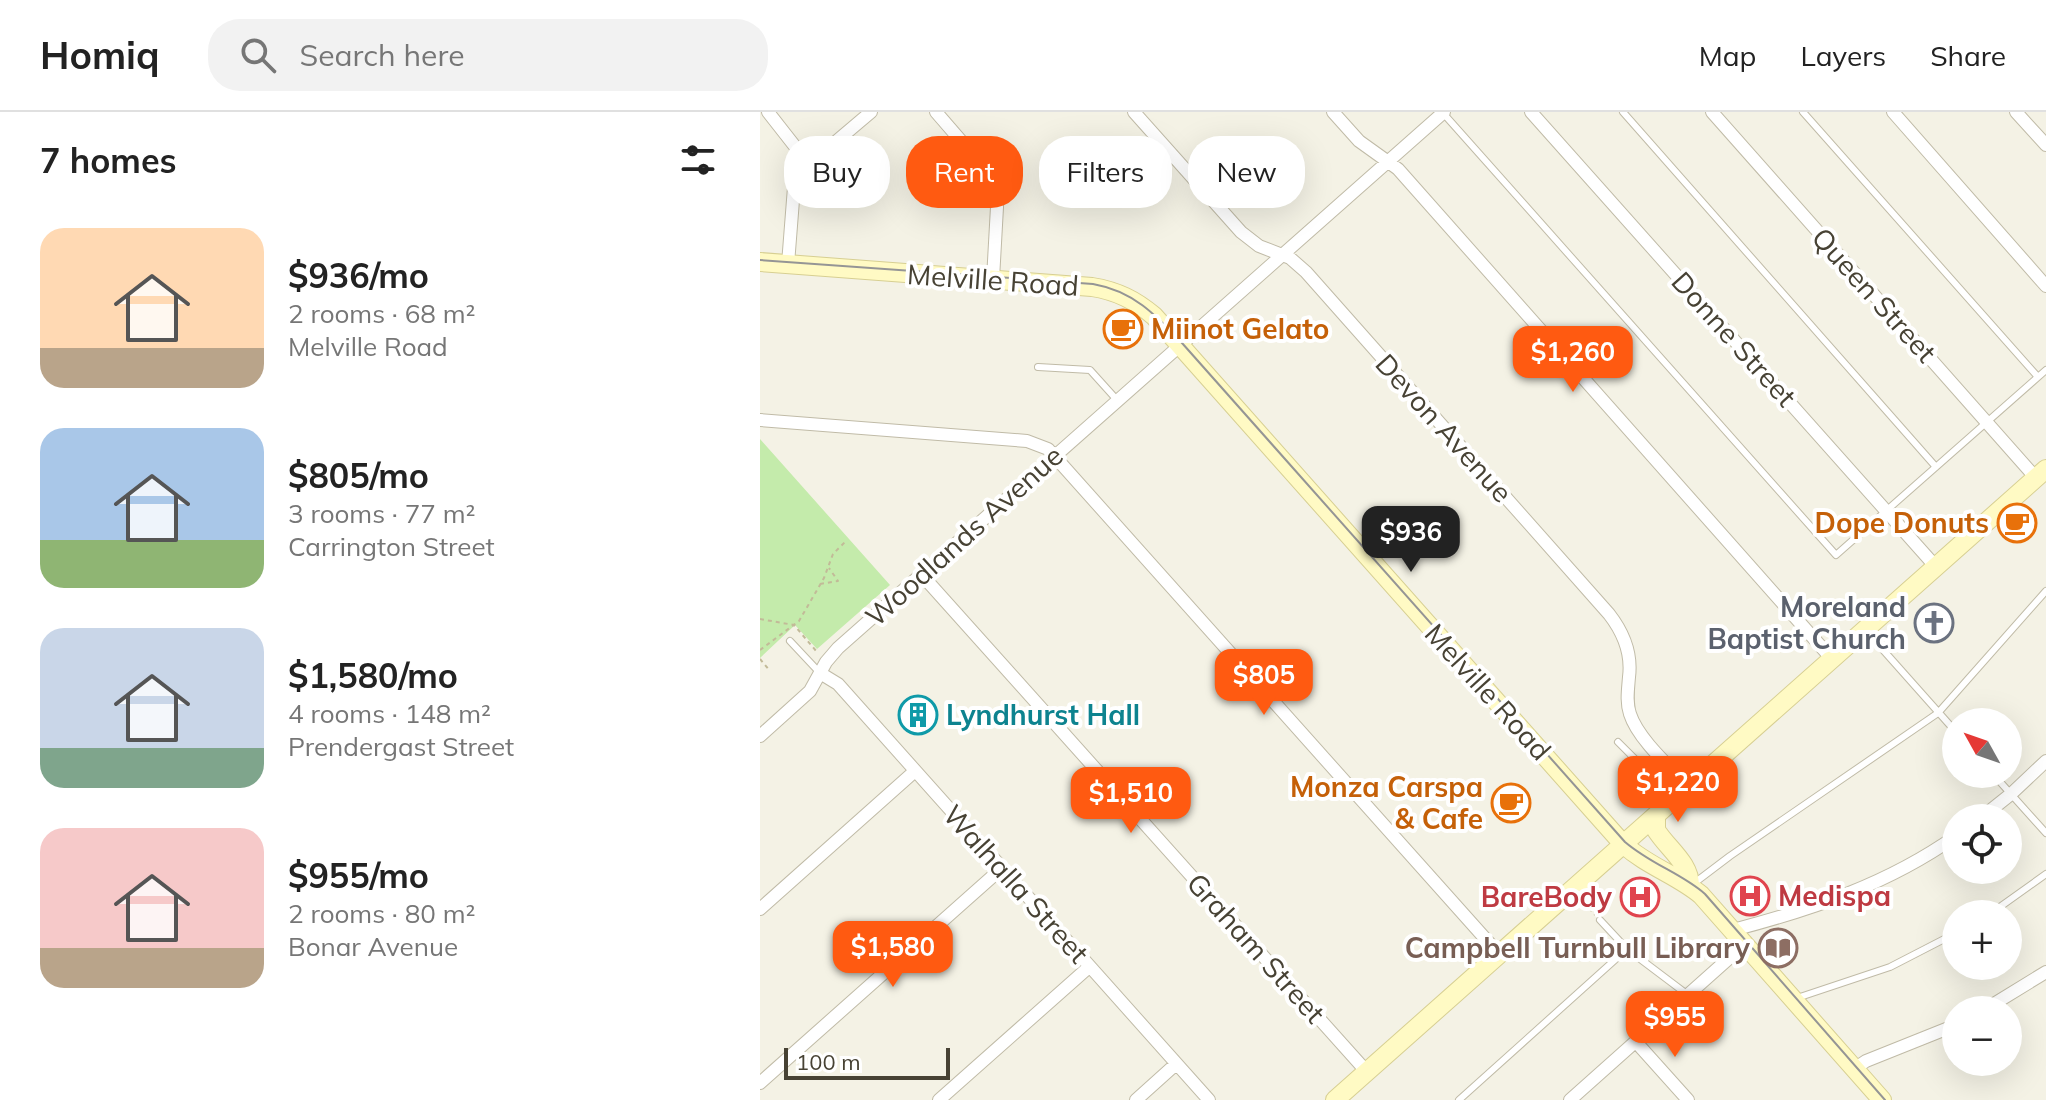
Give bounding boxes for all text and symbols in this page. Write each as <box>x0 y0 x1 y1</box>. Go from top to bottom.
search box <box>208 19 768 91</box>
text: Homiq <box>40 31 160 79</box>
icon: search <box>236 33 280 77</box>
text: Search here <box>300 36 464 74</box>
text: Map <box>1699 38 1756 73</box>
text: Layers <box>1800 38 1886 73</box>
text: Share <box>1930 38 2006 73</box>
chip: Buy <box>784 136 890 208</box>
chip: Rent <box>906 136 1023 208</box>
chip: Filters <box>1039 136 1172 208</box>
chip: New <box>1188 136 1305 208</box>
icon: filters <box>676 138 720 182</box>
text: 7 homes <box>40 139 177 182</box>
street label: Queen Street <box>1805 220 1944 369</box>
text: $936/mo <box>288 254 429 297</box>
street label: Melville Road <box>906 256 1080 303</box>
icon: home <box>104 260 200 356</box>
street label: Donne Street <box>1665 264 1804 414</box>
text: 2 rooms · 68 m² <box>288 297 475 330</box>
cafe icon: Miinot Gelato <box>1102 308 1144 350</box>
place label: Miinot Gelato <box>1151 311 1329 346</box>
pin: $1,260 <box>1508 326 1638 394</box>
text: Melville Road <box>288 330 448 363</box>
text: $1,260 <box>1531 335 1615 368</box>
street label: Devon Avenue <box>1369 346 1520 509</box>
street label: Woodlands Avenue <box>858 438 1070 634</box>
text: $805/mo <box>288 454 429 497</box>
icon: home <box>104 460 200 556</box>
text: 3 rooms · 77 m² <box>288 497 475 530</box>
cafe icon: Dope Donuts <box>1996 502 2038 544</box>
place label: Dope Donuts <box>1815 505 1989 540</box>
pin: $936 <box>1364 506 1458 574</box>
text: $936 <box>1380 515 1442 548</box>
text: Carrington Street <box>288 530 495 563</box>
place label: Moreland Baptist Church <box>1707 589 1906 656</box>
church icon: Moreland Baptist Church <box>1913 602 1955 644</box>
street label: Melville Road <box>1418 616 1559 767</box>
pin: $805 <box>1217 649 1311 717</box>
text: $1,580/mo <box>288 654 458 697</box>
text: $805 <box>1233 658 1295 691</box>
icon: home <box>104 660 200 756</box>
building icon: Lyndhurst Hall <box>897 694 939 736</box>
text: 4 rooms · 148 m² <box>288 697 491 730</box>
place label: Lyndhurst Hall <box>946 697 1140 732</box>
north arrow <box>1942 708 2022 788</box>
map controls <box>1942 708 2022 1076</box>
text: Prendergast Street <box>288 730 514 763</box>
pin: $1,220 <box>1613 756 1743 824</box>
text: $1,220 <box>1636 765 1720 798</box>
pin: $1,510 <box>1066 767 1196 835</box>
place label: Monza Carspa & Cafe <box>1290 769 1483 836</box>
text: $1,510 <box>1089 776 1173 809</box>
cafe icon: Monza Carspa & Cafe <box>1490 782 1532 824</box>
street label: Walhalla Street <box>936 797 1097 970</box>
button: locate <box>1942 804 2022 884</box>
text: $955/mo <box>288 854 429 897</box>
icon: home <box>104 860 200 956</box>
street label: Graham Street <box>1180 865 1333 1030</box>
hospital icon: Medispa <box>1729 875 1771 917</box>
hospital icon: BareBody <box>1619 876 1661 918</box>
place label: Medispa <box>1778 878 1891 913</box>
place label: BareBody <box>1481 879 1613 914</box>
text: 2 rooms · 80 m² <box>288 897 475 930</box>
button: + <box>1942 900 2022 980</box>
pin: $1,580 <box>828 921 958 989</box>
library icon: Campbell Turnbull Library <box>1757 927 1799 969</box>
text: Bonar Avenue <box>288 930 458 963</box>
text: $1,580 <box>851 930 935 963</box>
place label: Campbell Turnbull Library <box>1405 930 1751 965</box>
pin: $955 <box>1628 991 1722 1059</box>
button: − <box>1942 996 2022 1076</box>
text: $955 <box>1644 1000 1706 1033</box>
scale bar <box>784 1044 950 1080</box>
text: 100 m <box>796 1048 861 1076</box>

